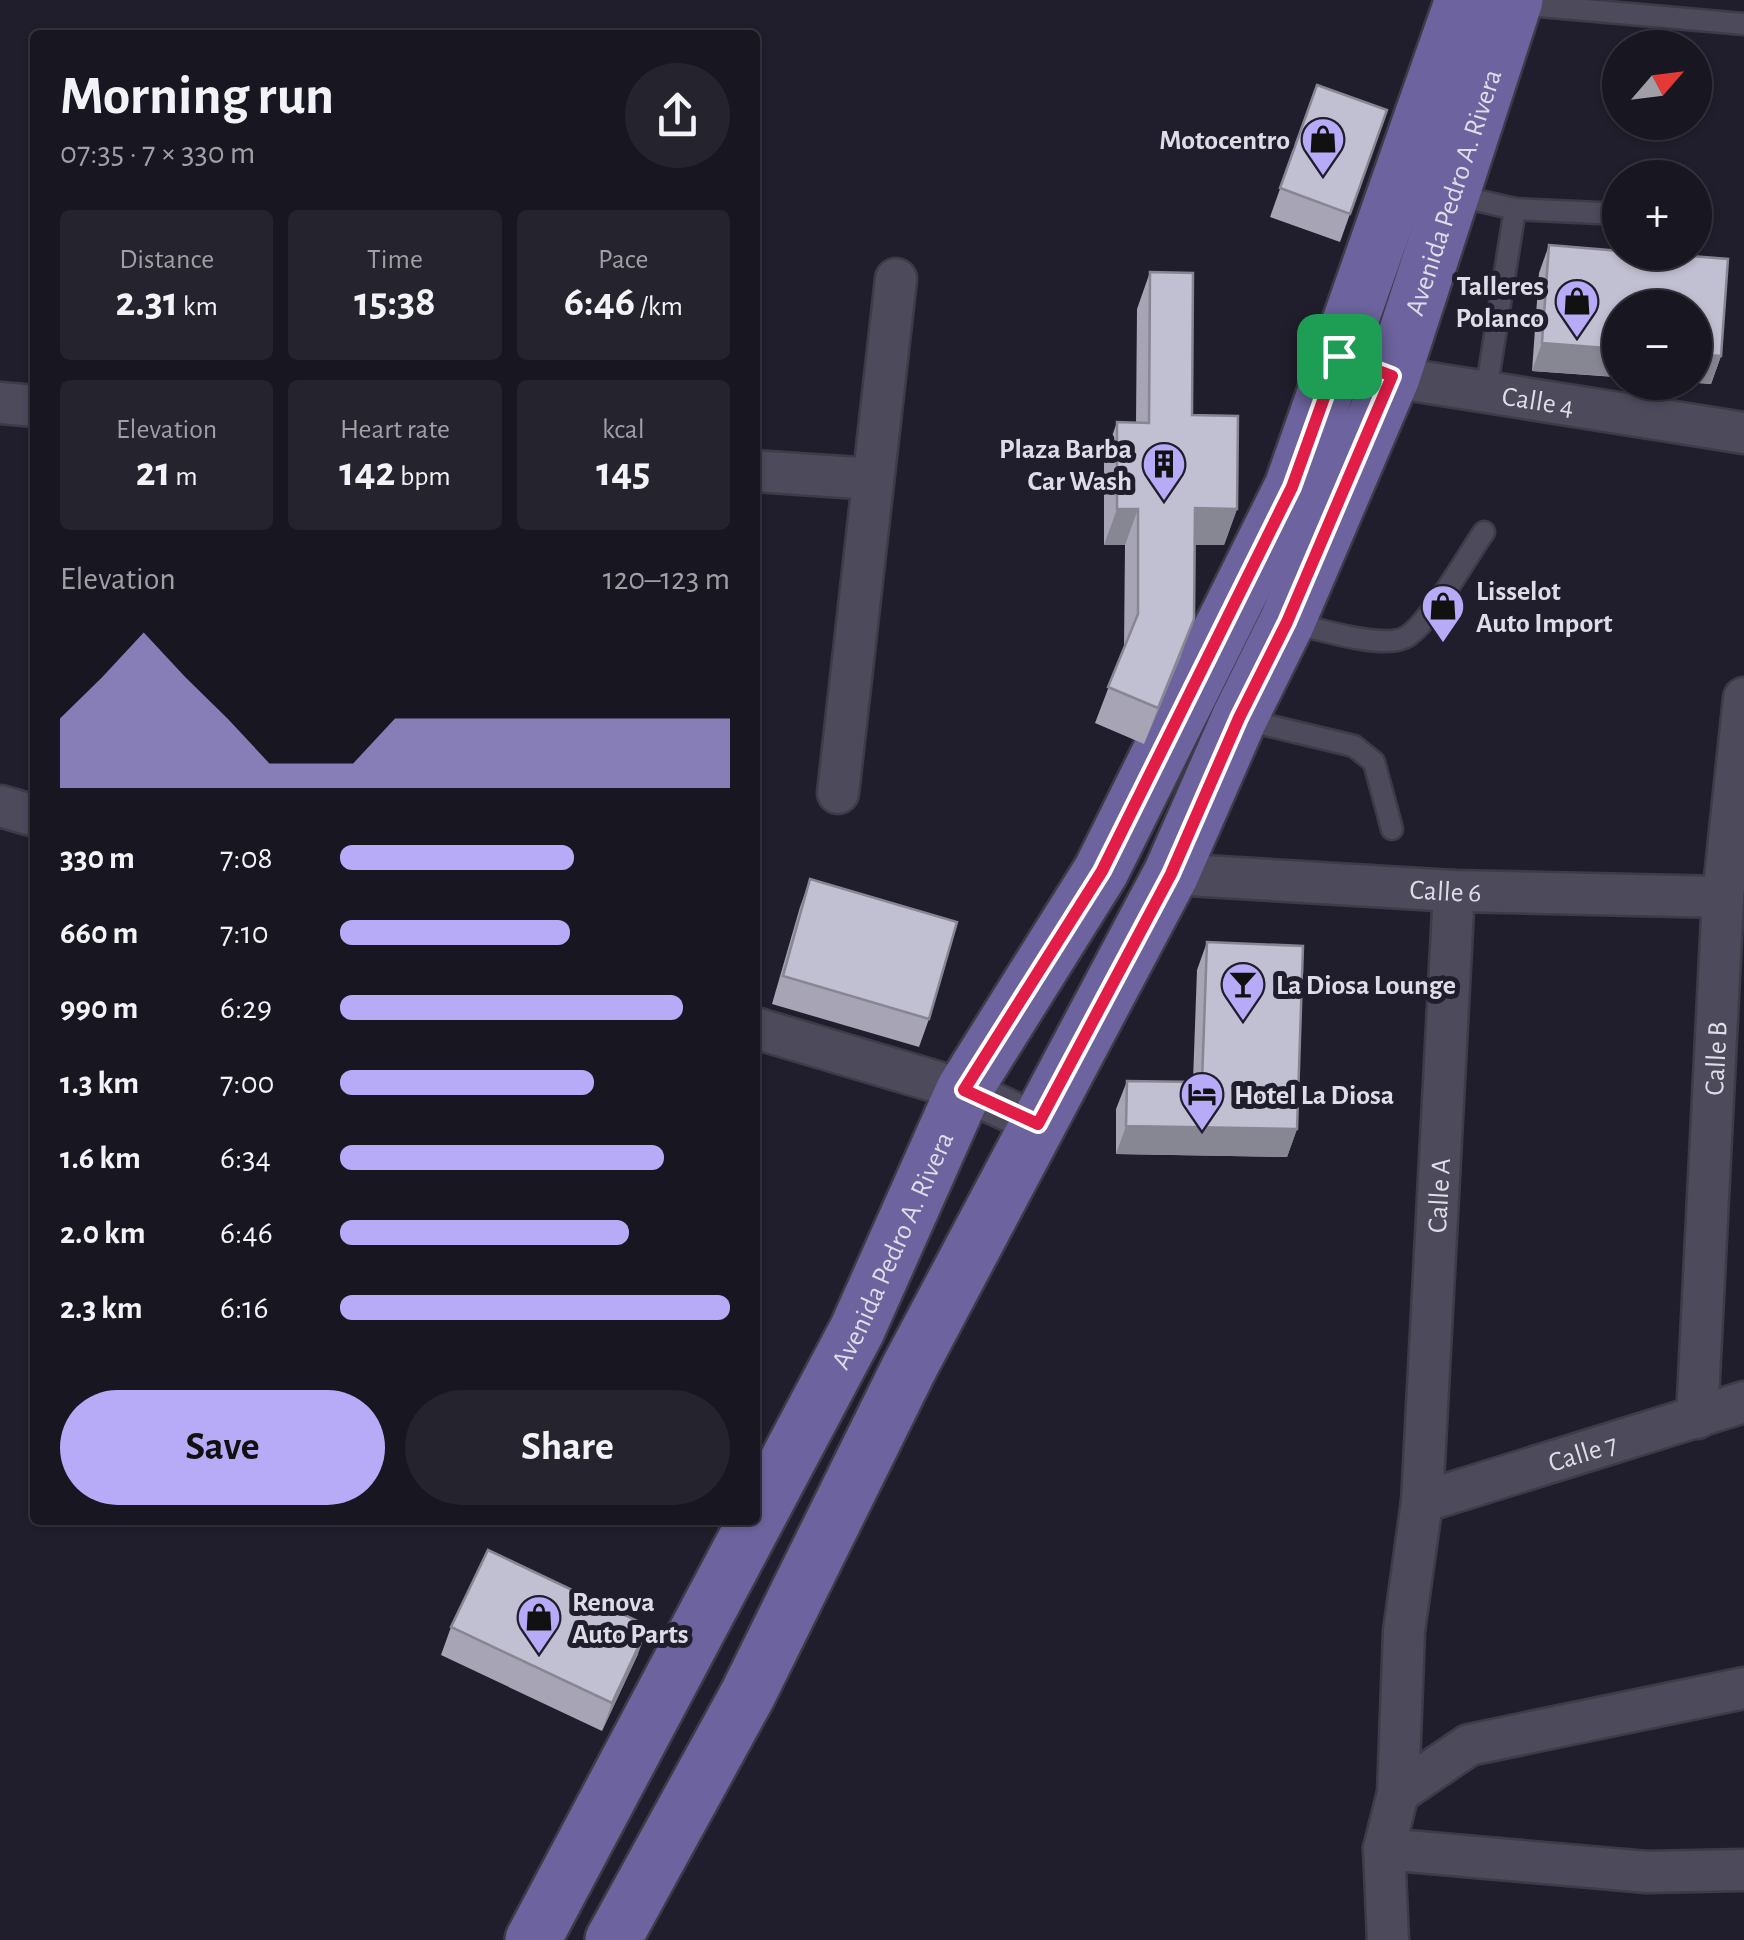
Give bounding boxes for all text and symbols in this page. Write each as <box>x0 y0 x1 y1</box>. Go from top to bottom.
north arrow <box>1602 30 1712 140</box>
map controls <box>1602 30 1712 400</box>
button: share <box>625 63 730 168</box>
street label: Avenida Pedro A. Rivera <box>1401 66 1507 319</box>
text: Morning run <box>60 69 334 124</box>
shop icon: Motocentro <box>1300 116 1346 177</box>
place label: Motocentro <box>1159 127 1290 155</box>
text: 07:35 · 7 × 330 m <box>60 137 255 169</box>
button: + <box>1602 160 1712 270</box>
text: Distance <box>119 246 214 274</box>
text: Time <box>367 246 423 274</box>
text: Pace <box>598 246 649 274</box>
place label: Talleres Polanco <box>1455 273 1544 333</box>
shop icon: Talleres Polanco <box>1554 278 1600 339</box>
text: 2.31 <box>115 281 178 323</box>
text: 15:38 <box>354 281 436 323</box>
text: 6:46 <box>564 281 635 323</box>
button: − <box>1602 290 1712 400</box>
text: km <box>178 293 218 321</box>
text: /km <box>635 293 683 321</box>
pin <box>1297 314 1382 399</box>
icon: arrive <box>1312 329 1367 384</box>
street label: Calle 4 <box>1500 383 1576 422</box>
text: Elevation <box>116 416 217 444</box>
text: Heart rate <box>340 416 450 444</box>
text: kcal <box>602 416 645 444</box>
place label: Plaza Barba Car Wash <box>999 436 1132 496</box>
building icon: Plaza Barba Car Wash <box>1141 441 1187 502</box>
text: 21 <box>136 451 171 493</box>
text: 142 <box>339 451 395 493</box>
text: 145 <box>596 451 651 493</box>
text: m <box>171 463 198 491</box>
text: bpm <box>395 463 451 491</box>
text: Elevation <box>60 563 176 595</box>
text: 120–123 m <box>603 563 730 595</box>
place label: Lisselot Auto Import <box>1476 578 1613 638</box>
shop icon: Lisselot Auto Import <box>1420 583 1466 644</box>
text: 330 m <box>60 842 135 874</box>
text: 7:08 <box>220 842 273 874</box>
street label: Calle 6 <box>1409 876 1482 908</box>
text: 660 m <box>60 917 138 949</box>
text: 7:10 <box>220 917 269 949</box>
bar icon: La Diosa Lounge <box>1220 961 1266 1022</box>
place label: La Diosa Lounge <box>1276 972 1456 1000</box>
text: 990 m <box>60 992 138 1024</box>
text: 6:29 <box>220 992 272 1024</box>
street label: Calle B <box>1701 1021 1733 1096</box>
text: 1.3 km <box>60 1067 139 1099</box>
text: 7:00 <box>220 1067 274 1099</box>
hotel icon: Hotel La Diosa <box>1179 1071 1225 1132</box>
place label: Hotel La Diosa <box>1234 1082 1394 1110</box>
street label: Avenida Pedro A. Rivera <box>827 1128 960 1374</box>
text: 1.6 km <box>60 1142 141 1174</box>
text: 6:34 <box>220 1142 271 1174</box>
street label: Calle A <box>1424 1157 1456 1234</box>
text: 2.0 km <box>60 1217 146 1249</box>
text: 6:46 <box>220 1217 273 1249</box>
text: 2.3 km <box>60 1292 143 1324</box>
text: 6:16 <box>220 1292 268 1324</box>
button: Save <box>60 1390 385 1505</box>
button: Share <box>405 1390 730 1505</box>
street label: Calle 7 <box>1545 1430 1621 1478</box>
place label: Renova Auto Parts <box>572 1589 688 1649</box>
shop icon: Renova Auto Parts <box>516 1594 562 1655</box>

